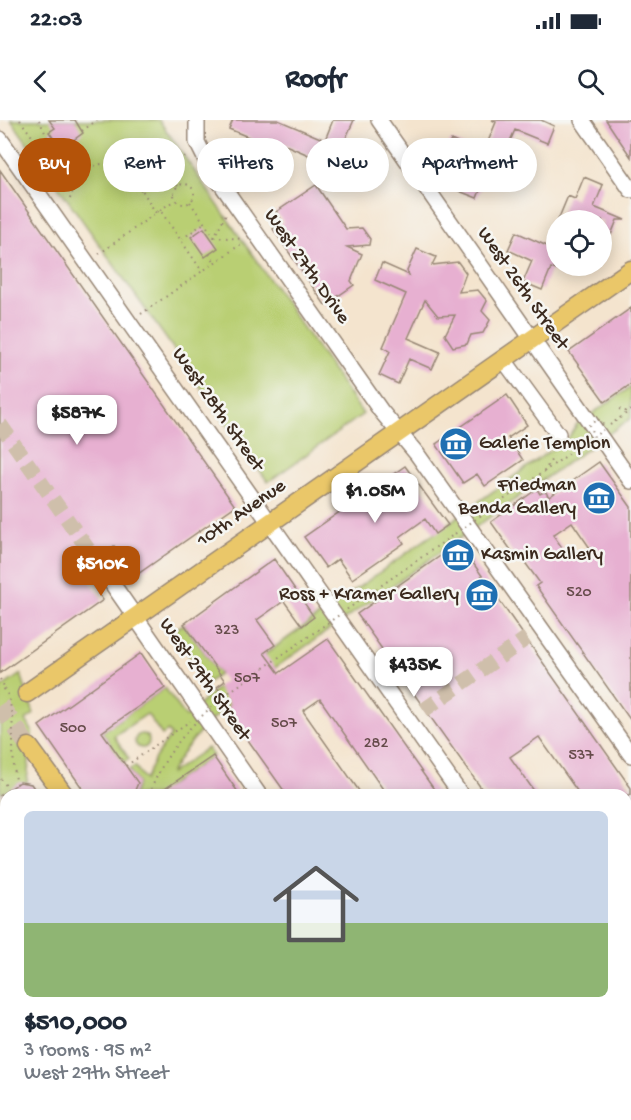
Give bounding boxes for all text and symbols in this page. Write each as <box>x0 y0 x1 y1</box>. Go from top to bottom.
text: 22:03 <box>30 8 82 34</box>
icon: back <box>24 65 57 98</box>
text: Roofr <box>286 65 346 97</box>
icon: search <box>574 65 607 98</box>
chip: Buy <box>18 138 91 192</box>
chip: Rent <box>103 138 185 192</box>
chip: Filters <box>197 138 294 192</box>
chip: New <box>306 138 389 192</box>
chip: Apartment <box>401 138 537 192</box>
street label: West 27th Drive <box>258 205 355 329</box>
map controls <box>546 210 612 276</box>
button: locate <box>546 210 612 276</box>
street label: West 26th Street <box>471 223 574 356</box>
street label: West 28th Street <box>166 344 269 478</box>
pin: $587K <box>35 395 119 446</box>
text: $587K <box>51 403 103 426</box>
museum icon: Galerie Templon <box>438 426 474 462</box>
place label: Galerie Templon <box>479 433 611 456</box>
pin: $1.05M <box>326 473 424 524</box>
street label: 10th Avenue <box>192 475 291 554</box>
place label: Friedman Benda Gallery <box>458 475 576 521</box>
museum icon: Friedman Benda Gallery <box>581 480 617 516</box>
text: $1.05M <box>345 481 405 504</box>
museum icon: Kasmin Gallery <box>440 537 476 573</box>
place label: Kasmin Gallery <box>481 544 603 567</box>
pin: $510K <box>59 546 143 597</box>
text: $510K <box>76 554 126 577</box>
museum icon: Ross + Kramer Gallery <box>464 577 500 613</box>
place label: Ross + Kramer Gallery <box>279 584 459 607</box>
house number: 520 <box>566 584 592 603</box>
street label: West 29th Street <box>153 614 256 747</box>
house number: 323 <box>214 622 239 641</box>
pin: $435K <box>372 647 456 698</box>
text: $435K <box>389 655 439 678</box>
house number: 507 <box>234 670 261 689</box>
house number: 507 <box>271 715 298 734</box>
house number: 500 <box>60 720 86 739</box>
house number: 282 <box>364 735 388 754</box>
house number: 537 <box>568 747 594 766</box>
icon: home <box>262 850 370 958</box>
text: $510,000 <box>24 1009 127 1040</box>
text: 3 rooms · 95 m² <box>24 1040 152 1063</box>
text: West 29th Street <box>24 1063 168 1086</box>

